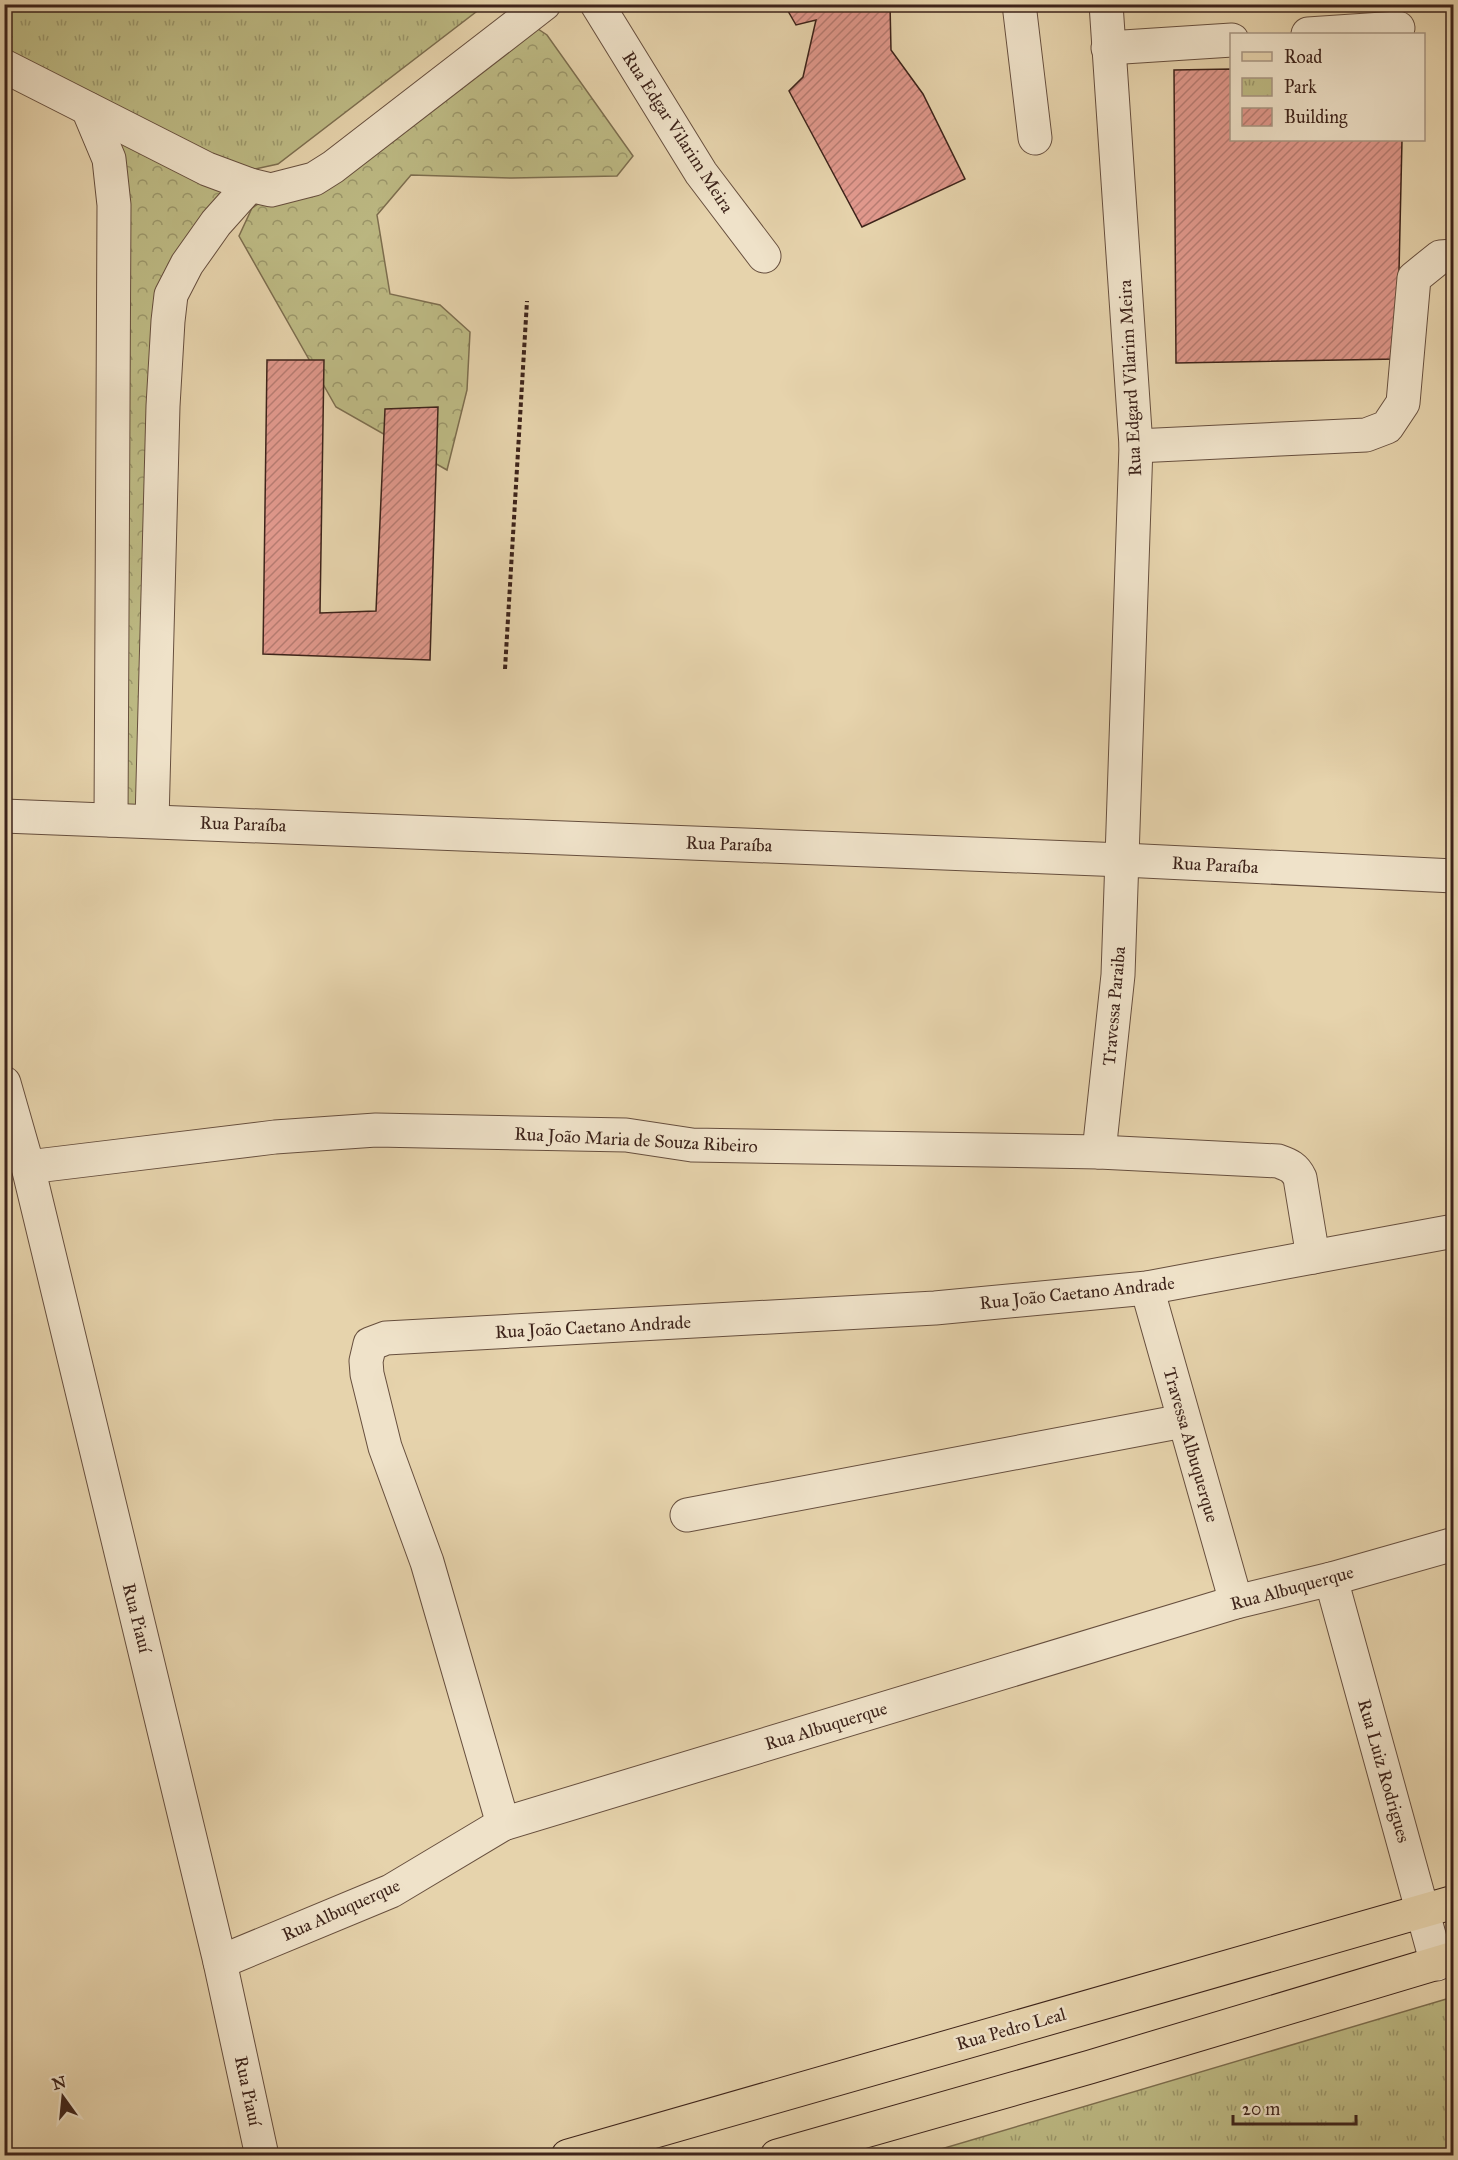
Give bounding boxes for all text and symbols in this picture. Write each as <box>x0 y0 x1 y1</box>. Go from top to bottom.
legend <box>1230 33 1425 141</box>
text: Road <box>1284 46 1322 68</box>
street label: Rua Edgar Vilarim Meira <box>617 47 739 218</box>
text: Park <box>1284 76 1317 98</box>
text: Building <box>1284 106 1348 129</box>
street label: Rua Edgard Vilarim Meira <box>1114 279 1147 477</box>
street label: Rua Paraíba <box>199 811 287 837</box>
street label: Rua Paraíba <box>685 831 773 857</box>
street label: Rua Paraíba <box>1171 852 1259 878</box>
street label: Travessa Paraiba <box>1098 945 1130 1067</box>
street label: Rua João Maria de Souza Ribeiro <box>514 1123 758 1158</box>
street label: Rua João Caetano Andrade <box>978 1272 1176 1315</box>
street label: Rua João Caetano Andrade <box>494 1311 692 1344</box>
street label: Travessa Albuquerque <box>1157 1365 1224 1525</box>
street label: Rua Albuquerque <box>1228 1561 1356 1616</box>
street label: Rua Piauí <box>118 1581 157 1656</box>
street label: Rua Albuquerque <box>762 1697 890 1756</box>
street label: Rua Luiz Rodrigues <box>1352 1697 1415 1846</box>
street label: Rua Albuquerque <box>279 1874 404 1947</box>
street label: Rua Pedro Leal <box>954 2003 1068 2055</box>
street label: Rua Piauí <box>230 2054 266 2129</box>
north arrow <box>33 2067 93 2127</box>
text: N <box>50 2072 69 2094</box>
scale bar <box>1233 2088 1356 2126</box>
text: 20 m <box>1242 2098 1280 2120</box>

